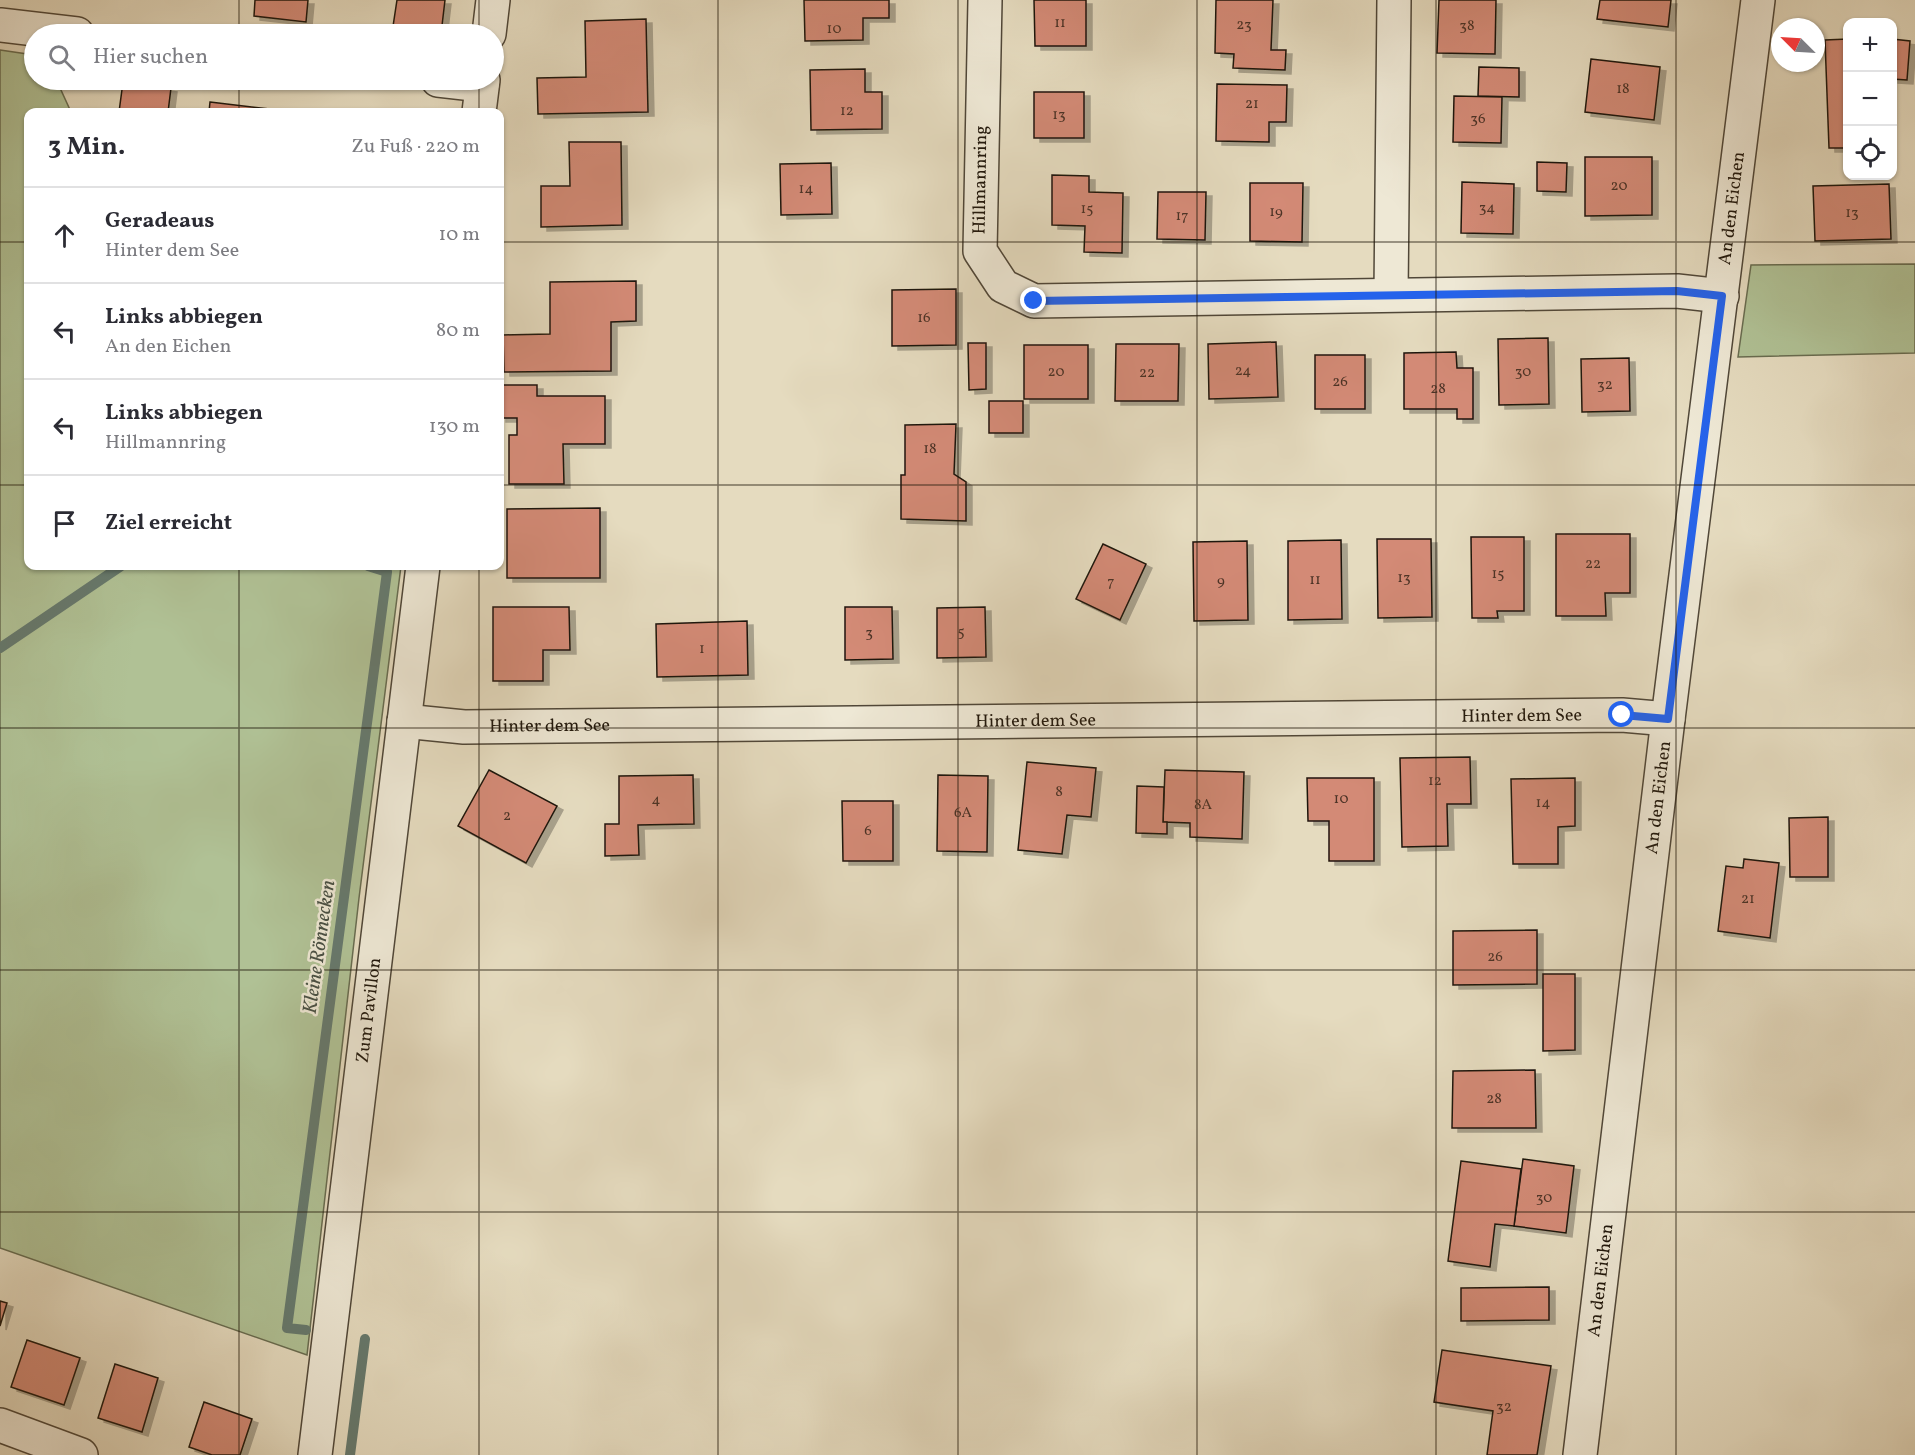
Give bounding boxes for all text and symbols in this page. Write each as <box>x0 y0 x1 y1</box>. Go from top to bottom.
house number: 11 <box>1054 13 1066 34</box>
house number: 23 <box>1236 15 1252 36</box>
house number: 38 <box>1459 16 1475 37</box>
north arrow <box>1771 18 1825 72</box>
map controls <box>1843 18 1897 180</box>
button: + <box>1843 18 1897 72</box>
house number: 10 <box>827 19 841 40</box>
search box <box>24 24 504 90</box>
icon: search <box>45 41 78 74</box>
text: Hier suchen <box>93 42 208 73</box>
button: − <box>1843 72 1897 126</box>
house number: 18 <box>1616 79 1630 100</box>
house number: 21 <box>1245 94 1259 115</box>
house number: 12 <box>840 101 854 122</box>
house number: 13 <box>1052 105 1066 126</box>
house number: 36 <box>1470 109 1486 130</box>
street label: Hillmannring <box>968 125 994 235</box>
button: locate <box>1843 126 1897 180</box>
text: 3 Min. <box>48 129 125 165</box>
text: Zu Fuß · 220 m <box>351 133 480 161</box>
street label: An den Eichen <box>1712 150 1751 266</box>
house number: 20 <box>1611 176 1627 197</box>
house number: 14 <box>799 179 813 200</box>
house number: 34 <box>1479 198 1495 219</box>
house number: 15 <box>1080 199 1094 220</box>
house number: 19 <box>1269 202 1283 223</box>
house number: 13 <box>1845 203 1859 224</box>
text: Geradeaus <box>105 206 215 237</box>
house number: 17 <box>1175 206 1189 227</box>
icon: ahead <box>48 219 81 252</box>
text: 10 m <box>439 221 480 249</box>
text: Hinter dem See <box>105 237 239 265</box>
route end <box>1020 287 1046 313</box>
text: Links abbiegen <box>105 302 263 333</box>
house number: 16 <box>917 308 931 329</box>
icon: left <box>48 315 81 348</box>
text: 80 m <box>436 317 480 345</box>
text: An den Eichen <box>105 333 232 361</box>
house number: 24 <box>1235 361 1251 382</box>
house number: 20 <box>1048 362 1064 383</box>
house number: 30 <box>1515 362 1531 383</box>
house number: 22 <box>1139 363 1155 384</box>
house number: 26 <box>1332 372 1348 393</box>
house number: 32 <box>1597 375 1613 396</box>
house number: 28 <box>1430 379 1446 400</box>
text: Links abbiegen <box>105 398 263 429</box>
icon: left <box>48 411 81 444</box>
text: 130 m <box>429 413 480 441</box>
text: Hillmannring <box>105 429 226 457</box>
house number: 18 <box>923 439 937 460</box>
icon: arrive <box>48 507 81 540</box>
text: Ziel erreicht <box>105 508 232 539</box>
house number: 22 <box>1585 554 1601 575</box>
house number: 15 <box>1491 564 1505 585</box>
house number: 13 <box>1397 568 1411 589</box>
house number: 11 <box>1309 570 1321 591</box>
house number: 9 <box>1217 571 1225 592</box>
house number: 7 <box>1107 572 1115 593</box>
house number: 5 <box>957 622 965 643</box>
house number: 3 <box>865 623 873 644</box>
house number: 1 <box>699 639 705 660</box>
route start <box>1608 701 1634 727</box>
street label: Hinter dem See <box>1461 703 1582 729</box>
street label: Hinter dem See <box>975 708 1096 734</box>
street label: Hinter dem See <box>489 713 610 739</box>
street label: An den Eichen <box>1639 739 1678 856</box>
house number: 12 <box>1428 771 1442 792</box>
house number: 8 <box>1055 782 1063 803</box>
house number: 10 <box>1334 789 1348 810</box>
house number: 4 <box>652 790 661 811</box>
house number: 14 <box>1536 793 1550 814</box>
house number: 8A <box>1194 795 1213 816</box>
house number: 6A <box>954 803 973 824</box>
house number: 2 <box>503 806 511 827</box>
house number: 6 <box>864 821 872 842</box>
water label: Kleine Rönnecken <box>297 878 343 1016</box>
house number: 21 <box>1741 889 1755 910</box>
house number: 26 <box>1487 947 1503 968</box>
street label: Zum Pavillon <box>350 956 388 1064</box>
house number: 28 <box>1486 1089 1502 1110</box>
house number: 30 <box>1536 1188 1552 1209</box>
street label: An den Eichen <box>1582 1222 1620 1338</box>
house number: 32 <box>1496 1397 1512 1418</box>

